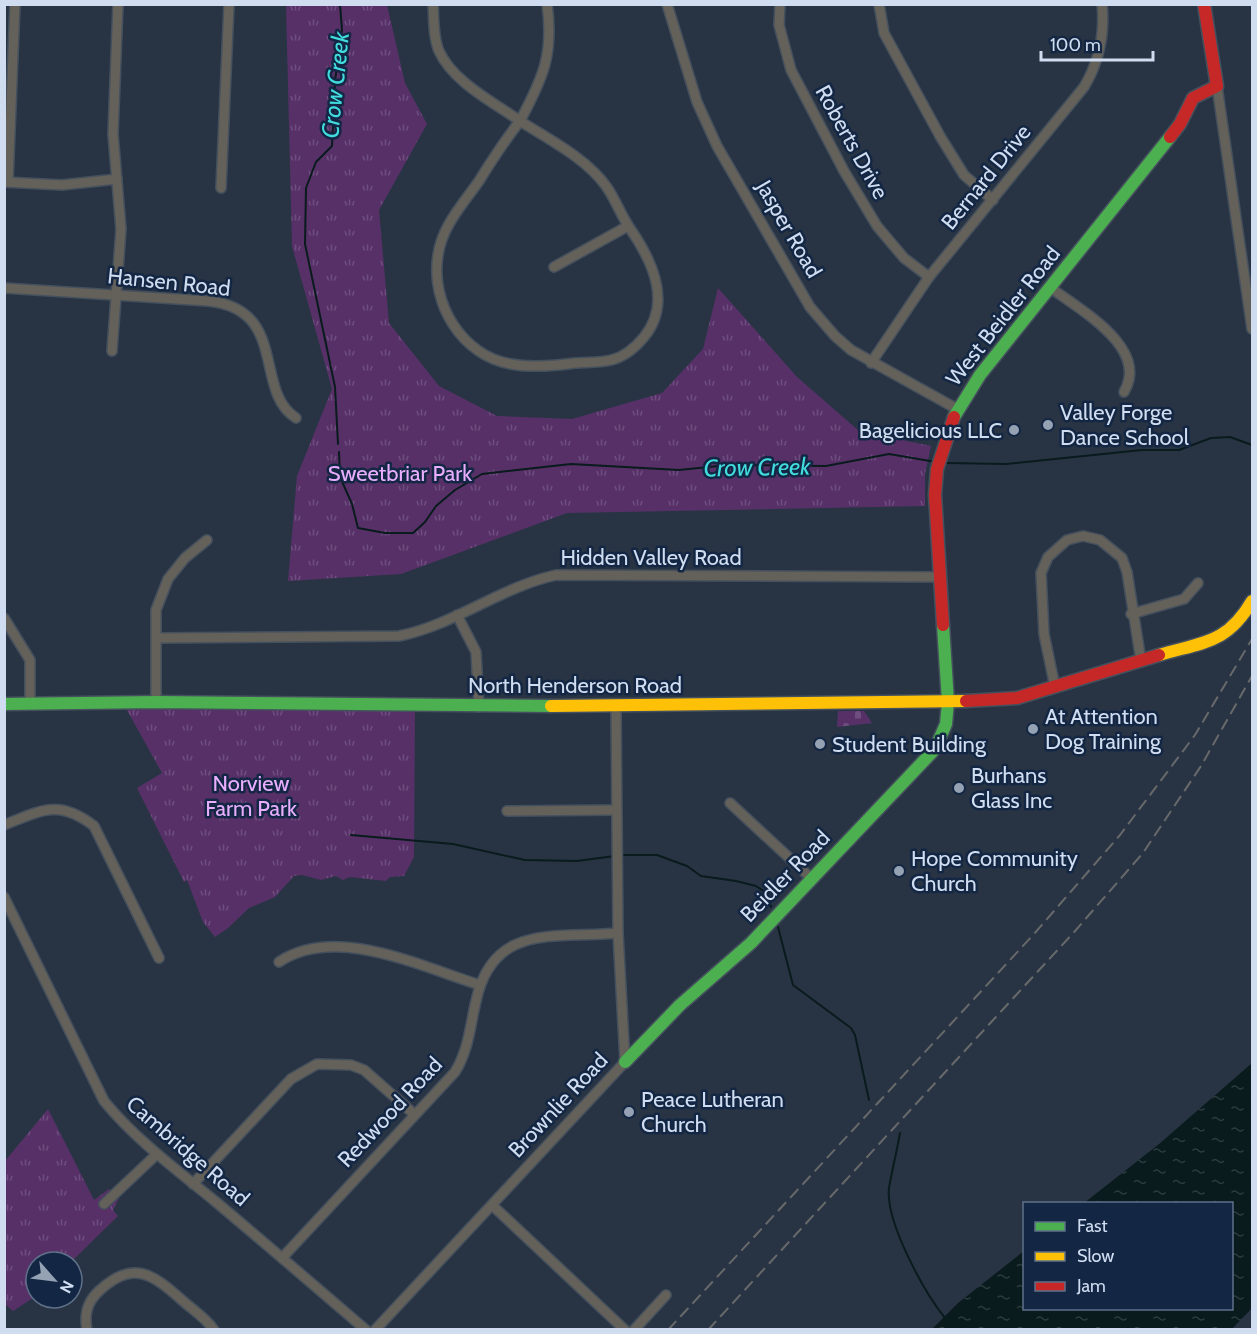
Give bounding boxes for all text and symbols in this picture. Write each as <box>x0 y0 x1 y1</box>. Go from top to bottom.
scale bar <box>1041 24 1154 62</box>
water label: Crow Creek <box>315 30 355 140</box>
text: 100 m <box>1050 34 1101 56</box>
street label: Roberts Drive <box>810 80 894 204</box>
street label: Bernard Drive <box>935 119 1037 235</box>
street label: Jasper Road <box>750 175 828 283</box>
street label: West Beidler Road <box>940 241 1066 391</box>
street label: Hansen Road <box>106 262 232 302</box>
place label: Valley Forge Dance School <box>1060 399 1190 451</box>
place label: Bagelicious LLC <box>859 417 1002 444</box>
marker: Valley Forge Dance School <box>1041 418 1055 432</box>
marker: Bagelicious LLC <box>1007 423 1021 437</box>
water label: Crow Creek <box>703 452 811 482</box>
park label: Sweetbriar Park <box>328 460 472 487</box>
street label: Hidden Valley Road <box>560 544 742 571</box>
street label: North Henderson Road <box>468 672 682 699</box>
place label: At Attention Dog Training <box>1045 703 1162 755</box>
marker: At Attention Dog Training <box>1026 722 1040 736</box>
place label: Student Building <box>832 731 987 758</box>
marker: Student Building <box>813 737 827 751</box>
place label: Burhans Glass Inc <box>971 762 1052 814</box>
park label: Norview Farm Park <box>205 770 297 822</box>
marker: Burhans Glass Inc <box>952 781 966 795</box>
street label: Beidler Road <box>735 824 835 928</box>
place label: Hope Community Church <box>911 845 1078 897</box>
marker: Hope Community Church <box>892 864 906 878</box>
street label: Brownlie Road <box>503 1047 613 1163</box>
street label: Redwood Road <box>332 1051 448 1173</box>
place label: Peace Lutheran Church <box>641 1086 784 1138</box>
street label: Cambridge Road <box>121 1090 255 1212</box>
marker: Peace Lutheran Church <box>622 1105 636 1119</box>
legend <box>1023 1202 1233 1310</box>
text: Fast <box>1077 1215 1108 1237</box>
text: Slow <box>1077 1245 1114 1267</box>
north arrow <box>24 1250 84 1310</box>
text: Jam <box>1076 1275 1106 1297</box>
text: N <box>56 1277 78 1296</box>

